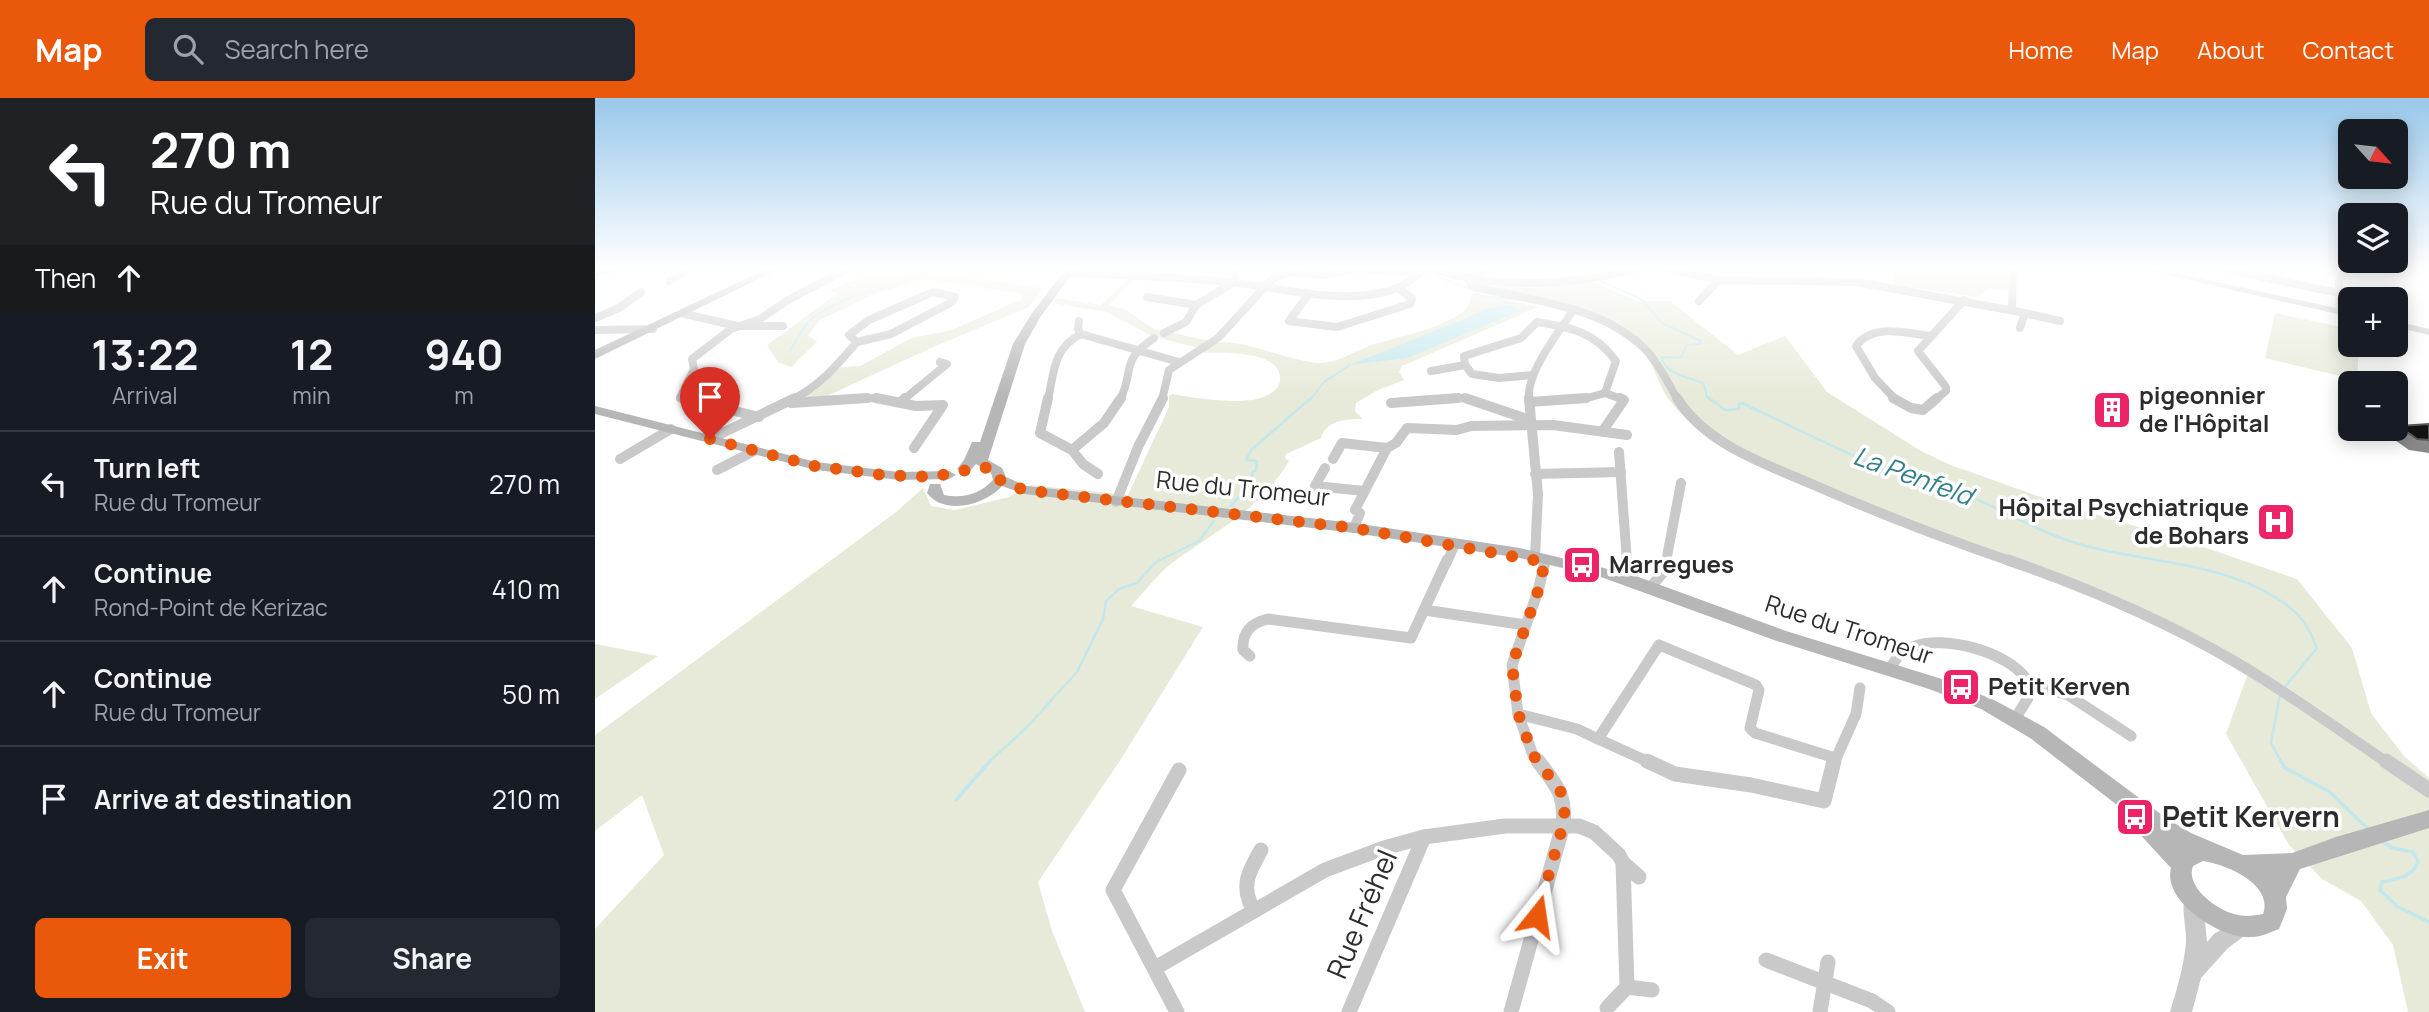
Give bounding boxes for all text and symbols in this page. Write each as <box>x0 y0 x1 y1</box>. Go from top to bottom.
search box <box>145 18 635 81</box>
text: Map <box>35 27 103 72</box>
icon: search <box>169 30 207 68</box>
text: Search here <box>225 31 369 67</box>
text: Home <box>2008 33 2073 66</box>
text: Map <box>2111 33 2159 66</box>
text: About <box>2197 33 2265 66</box>
text: Contact <box>2303 33 2394 66</box>
text: 270 m <box>150 116 291 183</box>
north arrow <box>2338 119 2408 189</box>
map controls <box>2338 119 2408 441</box>
icon: left <box>35 126 126 217</box>
text: Rue du Tromeur <box>150 180 383 224</box>
button: layers <box>2338 203 2408 273</box>
icon: ahead <box>110 259 148 297</box>
text: Then <box>35 260 96 296</box>
button: + <box>2338 287 2408 357</box>
text: 13:22 <box>91 325 198 383</box>
text: 12 <box>290 325 333 383</box>
text: 940 <box>424 325 504 383</box>
pin <box>680 367 740 439</box>
button: − <box>2338 371 2408 441</box>
icon: arrive <box>691 378 729 416</box>
place label: pigeonnier de l'Hôpital <box>2139 378 2269 439</box>
text: Arrival <box>112 379 178 411</box>
text: min <box>292 379 331 411</box>
text: m <box>454 379 474 411</box>
building icon: pigeonnier de l'Hôpital <box>2091 389 2133 431</box>
water label: La Penfeld <box>1849 437 1981 514</box>
text: Turn left <box>94 450 201 486</box>
street label: Rue du Tromeur <box>1155 462 1332 513</box>
icon: left <box>35 465 73 503</box>
text: 270 m <box>489 466 560 502</box>
text: Rue du Tromeur <box>94 486 261 518</box>
place label: Hôpital Psychiatrique de Bohars <box>1998 490 2249 551</box>
hospital icon: Hôpital Psychiatrique de Bohars <box>2255 501 2297 543</box>
bus stop icon: Marregues <box>1561 544 1603 586</box>
place label: Marregues <box>1609 547 1734 580</box>
text: Continue <box>94 555 212 591</box>
icon: ahead <box>35 570 73 608</box>
text: 410 m <box>491 571 560 607</box>
street label: Rue du Tromeur <box>1761 586 1938 671</box>
text: Rond-Point de Kerizac <box>94 591 328 623</box>
text: Continue <box>94 660 212 696</box>
bus stop icon: Petit Kerven <box>1940 666 1982 708</box>
place label: Petit Kerven <box>1988 669 2130 702</box>
icon: ahead <box>35 675 73 713</box>
text: 50 m <box>502 676 560 712</box>
text: Rue du Tromeur <box>94 696 261 728</box>
icon: arrive <box>35 780 73 818</box>
text: Arrive at destination <box>94 781 352 817</box>
text: 210 m <box>492 781 560 817</box>
bus stop icon: Petit Kervern <box>2114 796 2156 838</box>
place label: Petit Kervern <box>2162 797 2340 835</box>
street label: Rue Fréhel <box>1317 843 1405 984</box>
position arrow <box>1500 879 1574 953</box>
button: Exit <box>35 918 291 998</box>
button: Share <box>305 918 560 998</box>

